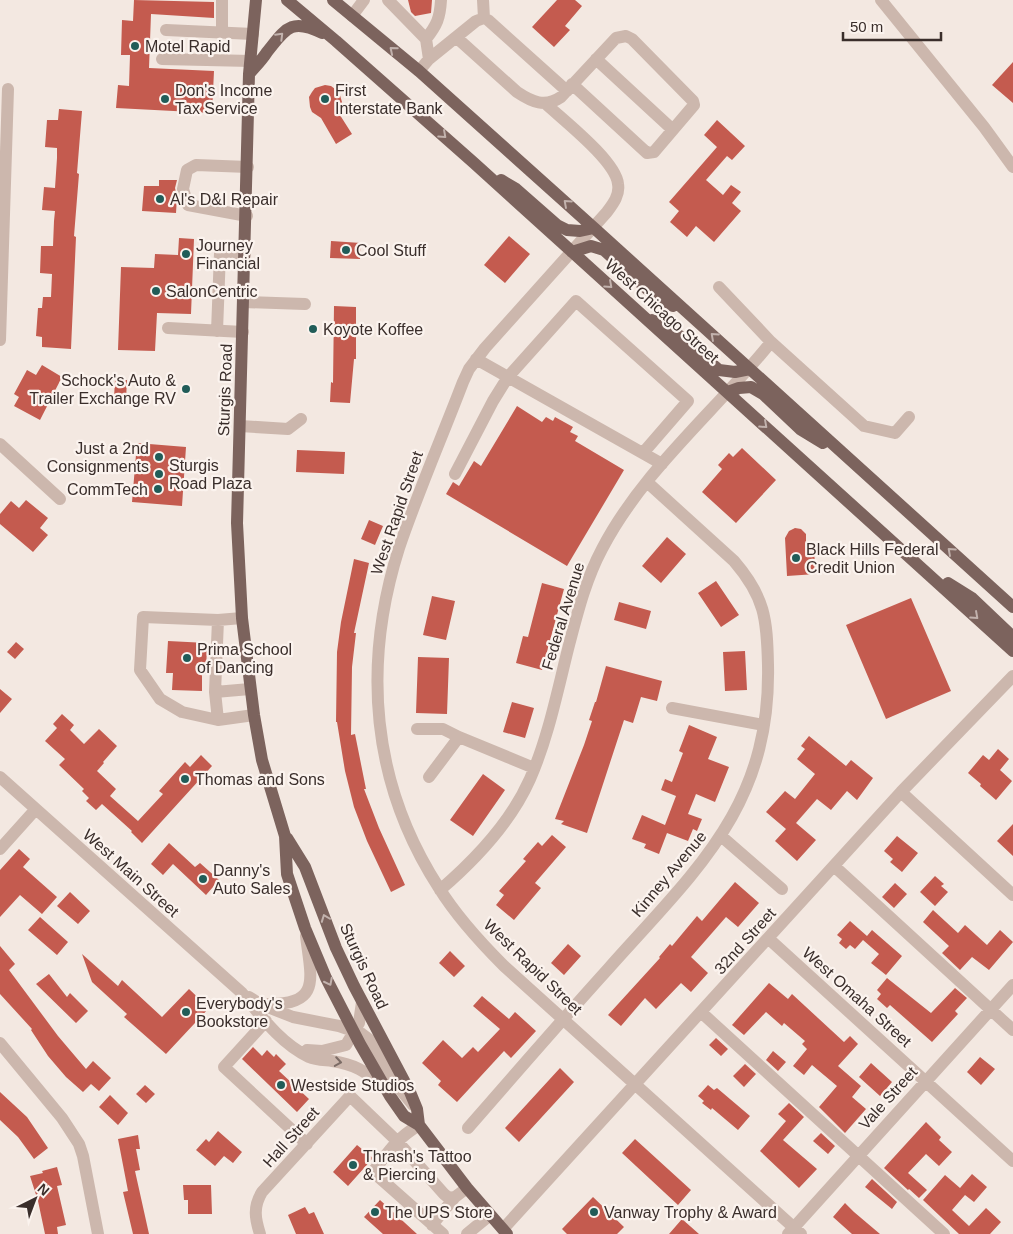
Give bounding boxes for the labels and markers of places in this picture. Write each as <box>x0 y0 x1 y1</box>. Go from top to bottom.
place label: Motel Rapid <box>145 38 230 55</box>
marker: Motel Rapid <box>129 40 141 52</box>
place label: Don's Income Tax Service <box>175 82 272 117</box>
place label: First Interstate Bank <box>335 82 444 117</box>
marker: Don's Income Tax Service <box>159 93 171 105</box>
marker: First Interstate Bank <box>319 93 331 105</box>
place label: Al's D&I Repair <box>170 191 279 208</box>
marker: Al's D&I Repair <box>154 193 166 205</box>
place label: Journey Financial <box>196 237 260 272</box>
place label: Cool Stuff <box>356 242 427 259</box>
marker: Cool Stuff <box>340 244 352 256</box>
marker: Journey Financial <box>180 248 192 260</box>
place label: SalonCentric <box>166 283 258 300</box>
marker: SalonCentric <box>150 285 162 297</box>
place label: Koyote Koffee <box>323 321 423 338</box>
marker: Koyote Koffee <box>307 323 319 335</box>
place label: Schock's Auto & Trailer Exchange RV <box>29 372 176 407</box>
marker: Schock's Auto & Trailer Exchange RV <box>180 383 192 395</box>
place label: Just a 2nd Consignments <box>47 440 149 475</box>
marker: Just a 2nd Consignments <box>153 451 165 463</box>
place label: Sturgis Road Plaza <box>169 457 252 492</box>
marker: Sturgis Road Plaza <box>153 468 165 480</box>
place label: CommTech <box>67 481 148 498</box>
marker: CommTech <box>152 483 164 495</box>
place label: Black Hills Federal Credit Union <box>806 541 938 576</box>
marker: Black Hills Federal Credit Union <box>790 552 802 564</box>
place label: Prima School of Dancing <box>197 641 292 676</box>
marker: Prima School of Dancing <box>181 652 193 664</box>
place label: Thomas and Sons <box>195 771 325 788</box>
marker: Thomas and Sons <box>179 773 191 785</box>
place label: Danny's Auto Sales <box>213 862 290 897</box>
marker: Danny's Auto Sales <box>197 873 209 885</box>
place label: Everybody's Bookstore <box>196 995 283 1030</box>
marker: Everybody's Bookstore <box>180 1006 192 1018</box>
place label: Westside Studios <box>291 1077 414 1094</box>
marker: Westside Studios <box>275 1079 287 1091</box>
place label: Thrash's Tattoo & Piercing <box>363 1148 472 1183</box>
marker: Thrash's Tattoo & Piercing <box>347 1159 359 1171</box>
place label: The UPS Store <box>385 1204 493 1221</box>
place label: Vanway Trophy & Award <box>604 1204 777 1221</box>
marker: The UPS Store <box>369 1206 381 1218</box>
marker: Vanway Trophy & Award <box>588 1206 600 1218</box>

